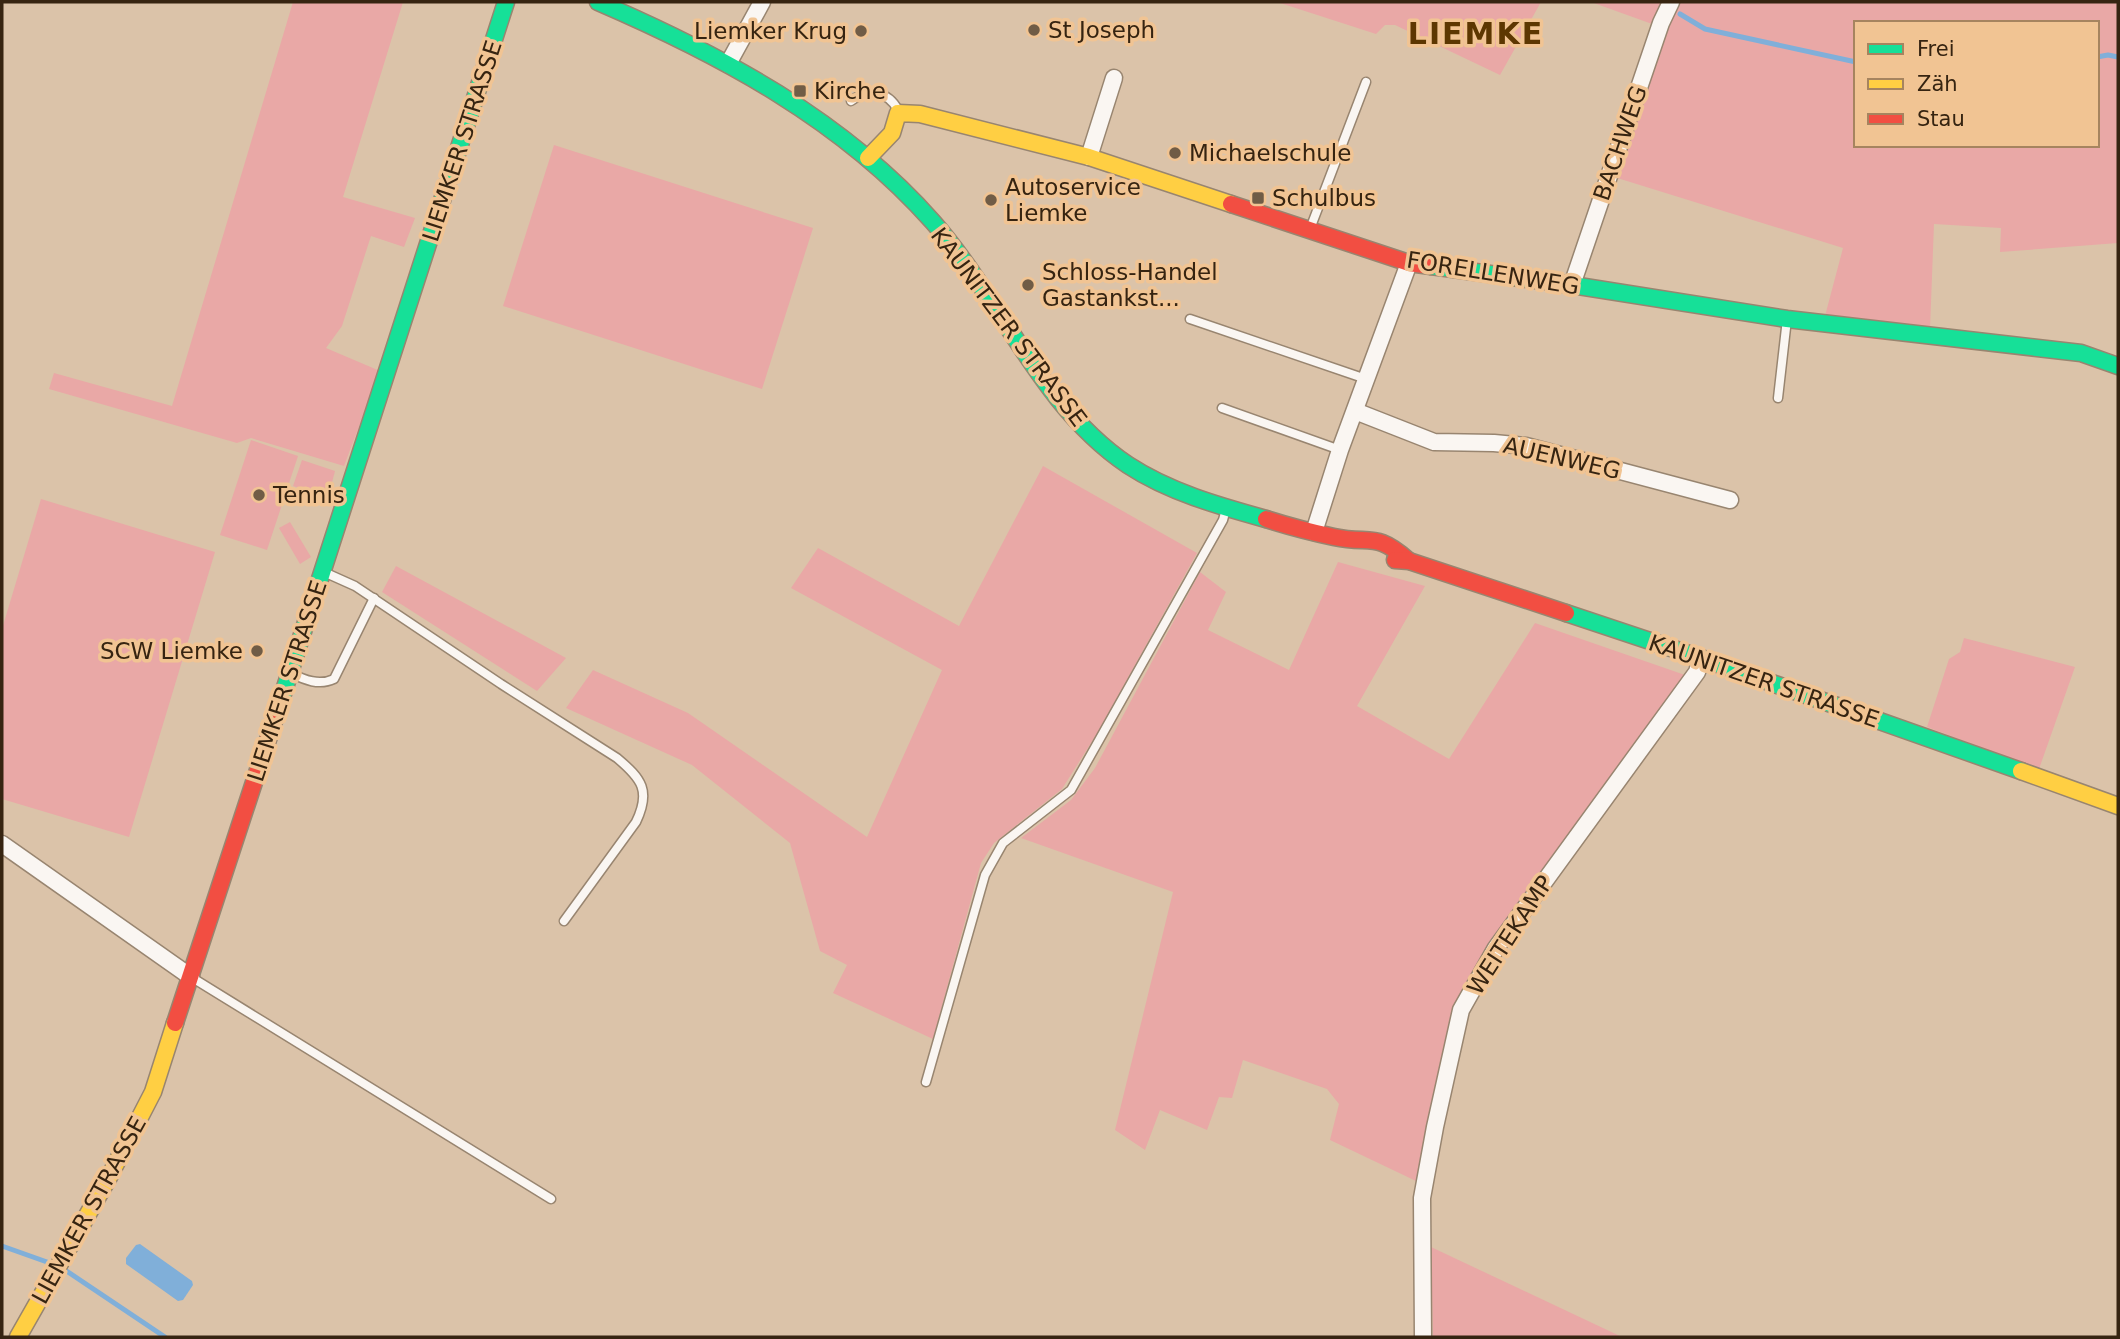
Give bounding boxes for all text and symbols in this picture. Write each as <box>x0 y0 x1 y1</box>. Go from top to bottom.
district label: LIEMKE <box>1408 16 1544 51</box>
place label: St Joseph <box>1048 17 1155 43</box>
place label: Liemker Krug <box>694 18 847 44</box>
legend <box>1854 21 2099 147</box>
marker: St Joseph <box>1026 22 1042 38</box>
marker: Liemker Krug <box>853 23 869 39</box>
street label: LIEMKER STRASSE <box>417 37 507 245</box>
text: Frei <box>1917 37 1954 61</box>
text: Zäh <box>1917 72 1958 96</box>
place label: Kirche <box>814 78 886 104</box>
street label: BACHWEG <box>1588 82 1652 204</box>
marker: Kirche <box>792 83 808 99</box>
text: Stau <box>1917 107 1965 131</box>
place label: Michaelschule <box>1189 140 1351 166</box>
marker: Michaelschule <box>1167 145 1183 161</box>
place label: Autoservice Liemke <box>1005 174 1141 226</box>
place label: Schulbus <box>1272 185 1376 211</box>
marker: Schulbus <box>1250 190 1266 206</box>
marker: Autoservice Liemke <box>983 192 999 208</box>
street label: KAUNITZER STRASSE <box>926 223 1092 431</box>
street label: FORELLENWEG <box>1405 247 1581 299</box>
place label: Schloss-Handel Gastankst... <box>1042 259 1218 311</box>
marker: Schloss-Handel Gastankst... <box>1020 277 1036 293</box>
street label: AUENWEG <box>1501 432 1623 484</box>
place label: Tennis <box>272 482 345 508</box>
marker: Tennis <box>251 487 267 503</box>
street label: LIEMKER STRASSE <box>242 577 332 785</box>
street label: KAUNITZER STRASSE <box>1645 629 1883 733</box>
place label: SCW Liemke <box>100 638 243 664</box>
marker: SCW Liemke <box>249 643 265 659</box>
street label: WEITEKAMP <box>1462 870 1558 999</box>
street label: LIEMKER STRASSE <box>27 1112 151 1308</box>

